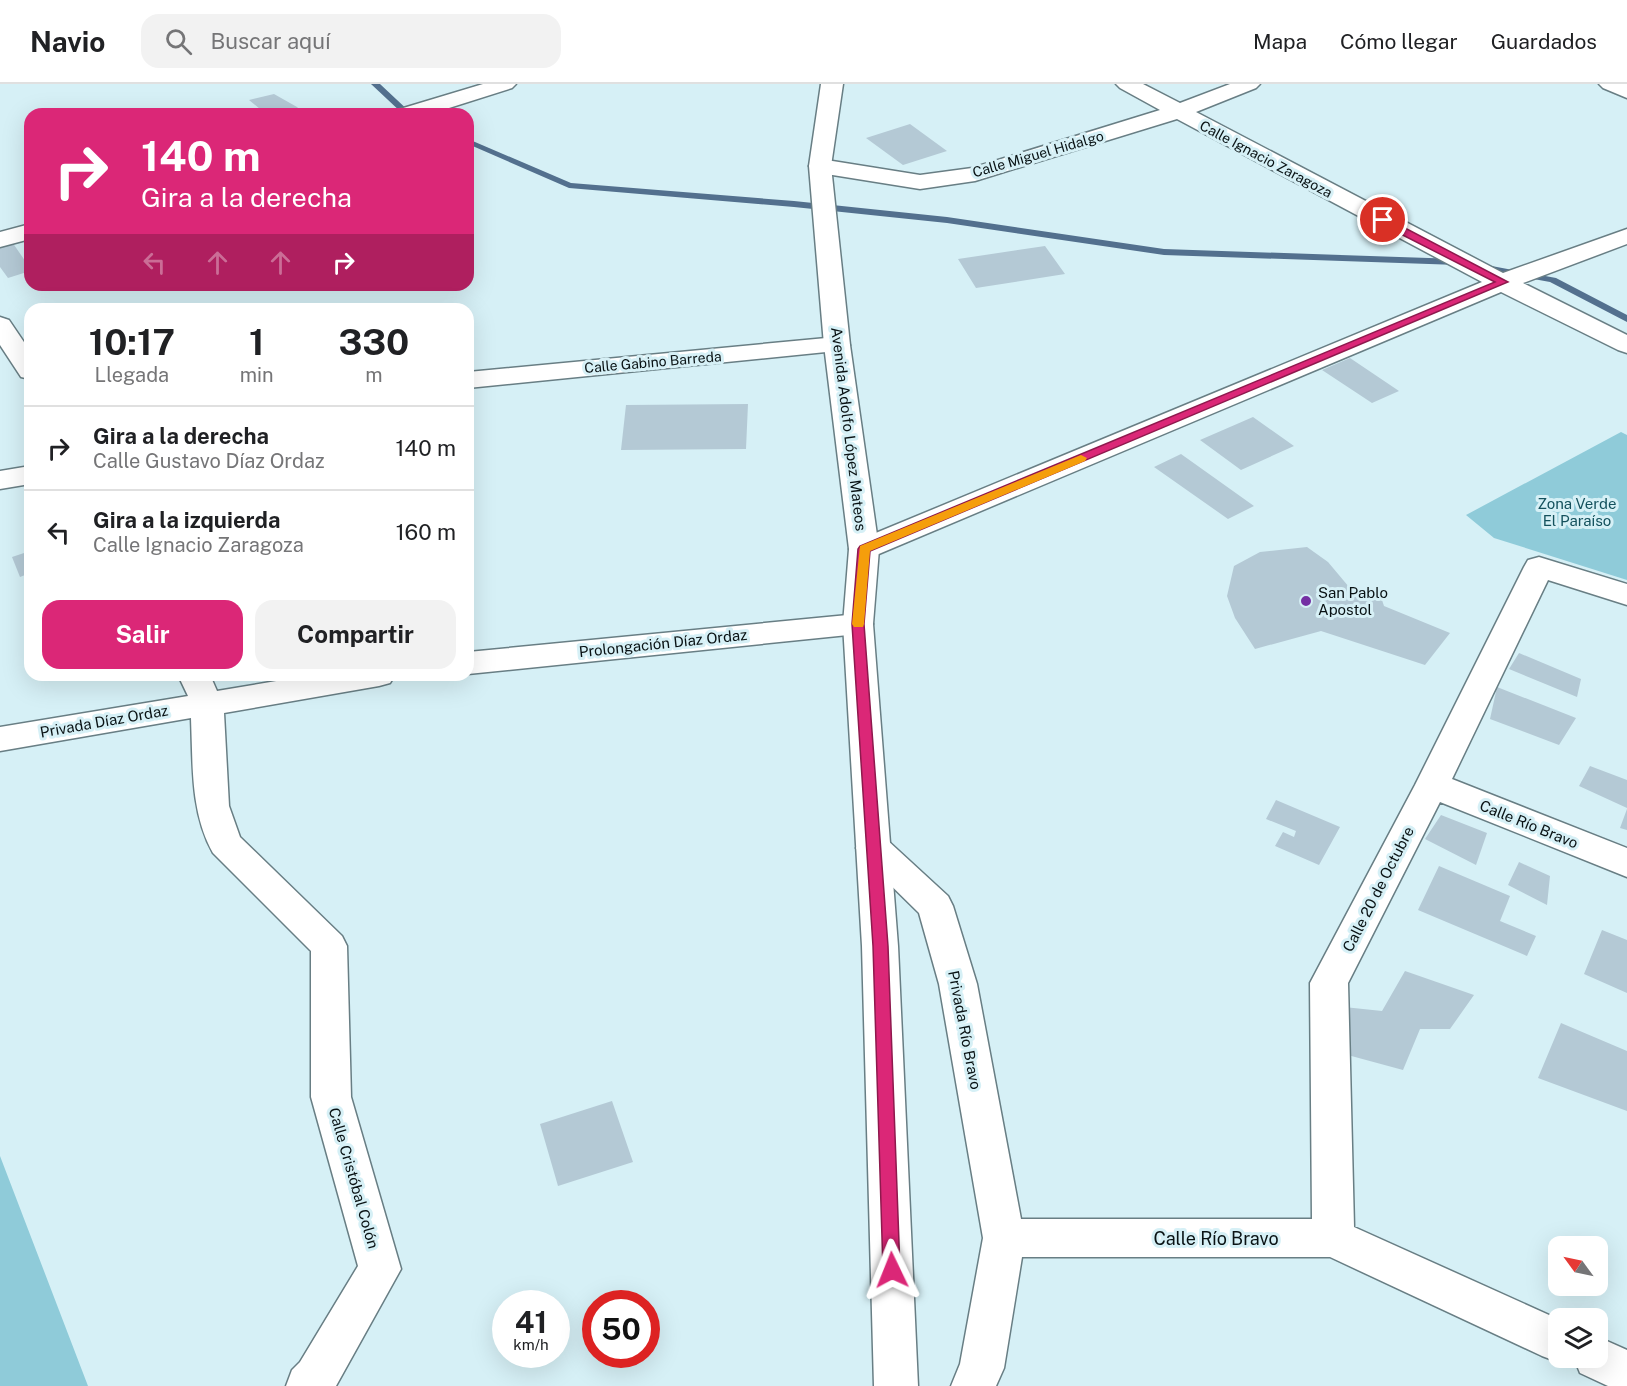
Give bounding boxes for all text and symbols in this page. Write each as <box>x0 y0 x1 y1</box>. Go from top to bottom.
search box <box>141 14 561 68</box>
text: Navio <box>30 25 105 58</box>
icon: search <box>162 25 195 58</box>
text: Buscar aquí <box>210 28 330 54</box>
text: Mapa <box>1253 29 1307 54</box>
text: Cómo llegar <box>1340 29 1458 54</box>
text: Guardados <box>1491 29 1597 54</box>
street label: Calle Ignacio Zaragoza <box>1197 117 1335 201</box>
street label: Calle Miguel Hidalgo <box>971 128 1105 180</box>
text: 140 m <box>141 131 261 180</box>
icon: right <box>42 132 120 210</box>
text: Gira a la derecha <box>141 181 352 213</box>
pin <box>1357 194 1408 245</box>
icon: arrive <box>1366 203 1399 236</box>
icon: left <box>138 246 171 279</box>
icon: ahead <box>201 246 234 279</box>
icon: ahead <box>264 246 297 279</box>
icon: right <box>327 246 360 279</box>
text: 10:17 <box>89 321 175 363</box>
text: 1 <box>249 321 264 363</box>
text: 330 <box>338 321 409 363</box>
street label: Avenida Adolfo López Mateos <box>828 326 870 532</box>
street label: Calle Gabino Barreda <box>584 348 722 376</box>
text: Llegada <box>95 363 169 387</box>
text: min <box>240 363 274 387</box>
text: m <box>365 363 382 387</box>
text: Gira a la derecha <box>93 423 269 449</box>
icon: right <box>42 432 75 465</box>
text: 140 m <box>395 435 456 461</box>
text: Calle Gustavo Díaz Ordaz <box>93 449 325 473</box>
park label: Zona Verde El Paraíso <box>1537 495 1617 529</box>
text: Gira a la izquierda <box>93 507 280 533</box>
icon: left <box>42 516 75 549</box>
text: 160 m <box>396 519 456 545</box>
text: Calle Ignacio Zaragoza <box>93 533 304 557</box>
place label: San Pablo Apostol <box>1318 584 1388 618</box>
marker: San Pablo Apostol <box>1299 594 1313 608</box>
button: Salir <box>42 600 243 669</box>
button: Compartir <box>255 600 456 669</box>
street label: Prolongación Díaz Ordaz <box>578 626 748 660</box>
street label: Privada Díaz Ordaz <box>39 701 169 741</box>
street label: Calle Río Bravo <box>1477 797 1581 851</box>
street label: Calle 20 de Octubre <box>1339 824 1417 954</box>
street label: Privada Río Bravo <box>945 969 985 1091</box>
street label: Calle Cristóbal Colón <box>326 1106 382 1250</box>
street label: Calle Río Bravo <box>1153 1228 1279 1249</box>
north arrow <box>1548 1236 1608 1296</box>
map controls <box>1548 1236 1608 1368</box>
position arrow <box>860 1238 924 1302</box>
speed limit sign: 50 <box>582 1290 660 1368</box>
text: 41 <box>515 1304 547 1340</box>
button: layers <box>1548 1308 1608 1368</box>
text: km/h <box>513 1336 549 1353</box>

